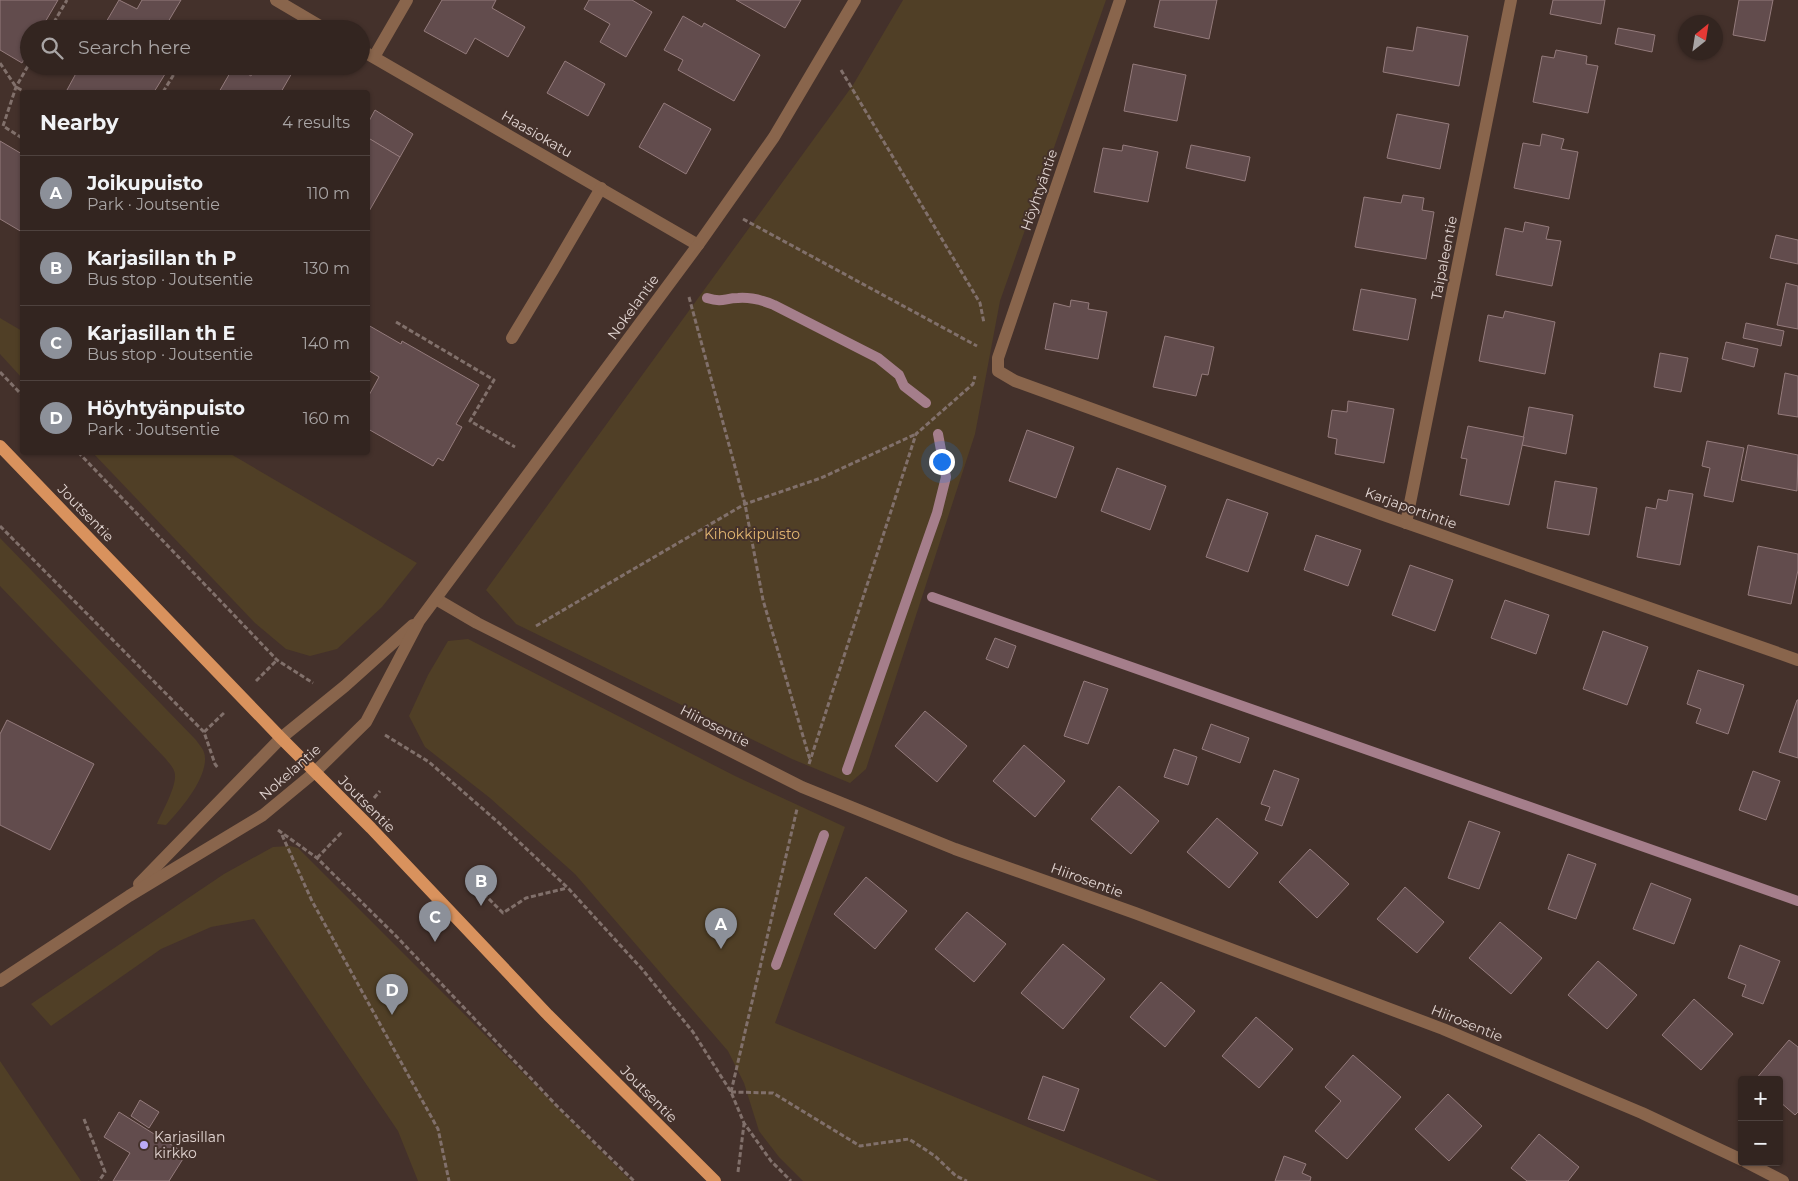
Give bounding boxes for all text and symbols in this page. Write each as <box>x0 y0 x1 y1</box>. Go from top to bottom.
north arrow <box>1678 15 1723 60</box>
search box <box>20 20 370 75</box>
icon: search <box>38 34 66 62</box>
text: Search here <box>78 36 191 59</box>
street label: Haasiokatu <box>498 106 576 162</box>
text: Nearby <box>40 110 119 135</box>
text: 4 results <box>282 113 350 132</box>
street label: Höyhtyäntie <box>1017 147 1061 233</box>
text: Joikupuisto <box>87 172 203 195</box>
text: A <box>50 184 62 203</box>
text: 110 m <box>307 184 350 203</box>
text: Park · Joutsentie <box>87 195 220 214</box>
street label: Taipaleentie <box>1427 214 1461 302</box>
text: Karjasillan th P <box>87 247 236 270</box>
text: B <box>50 259 62 278</box>
text: 130 m <box>303 259 350 278</box>
text: Bus stop · Joutsentie <box>87 270 253 289</box>
street label: Nokelantie <box>603 271 663 343</box>
text: Karjasillan th E <box>87 322 235 345</box>
text: C <box>50 334 62 353</box>
text: 140 m <box>302 334 350 353</box>
text: Bus stop · Joutsentie <box>87 345 253 364</box>
text: Höyhtyänpuisto <box>87 397 245 420</box>
text: D <box>49 409 63 428</box>
text: 160 m <box>303 409 350 428</box>
text: Park · Joutsentie <box>87 420 220 439</box>
your location <box>929 449 955 475</box>
street label: Joutsentie <box>53 480 118 546</box>
street label: Karjaportintie <box>1363 483 1459 533</box>
park label: Kihokkipuisto <box>704 525 800 543</box>
street label: Hiirosentie <box>677 701 753 751</box>
street label: Nokelantie <box>255 740 325 804</box>
street label: Joutsentie <box>334 771 399 836</box>
street label: Hiirosentie <box>1048 859 1126 901</box>
pin: B <box>465 865 497 906</box>
pin: C <box>419 901 451 942</box>
pin: A <box>705 908 737 949</box>
pin: D <box>376 974 408 1015</box>
street label: Hiirosentie <box>1428 1000 1506 1046</box>
street label: Joutsentie <box>616 1061 681 1126</box>
map controls <box>1738 1076 1783 1166</box>
button: + <box>1738 1076 1783 1121</box>
button: − <box>1738 1121 1783 1166</box>
place label: Karjasillan kirkko <box>154 1128 226 1162</box>
marker: Karjasillan kirkko <box>138 1139 150 1151</box>

